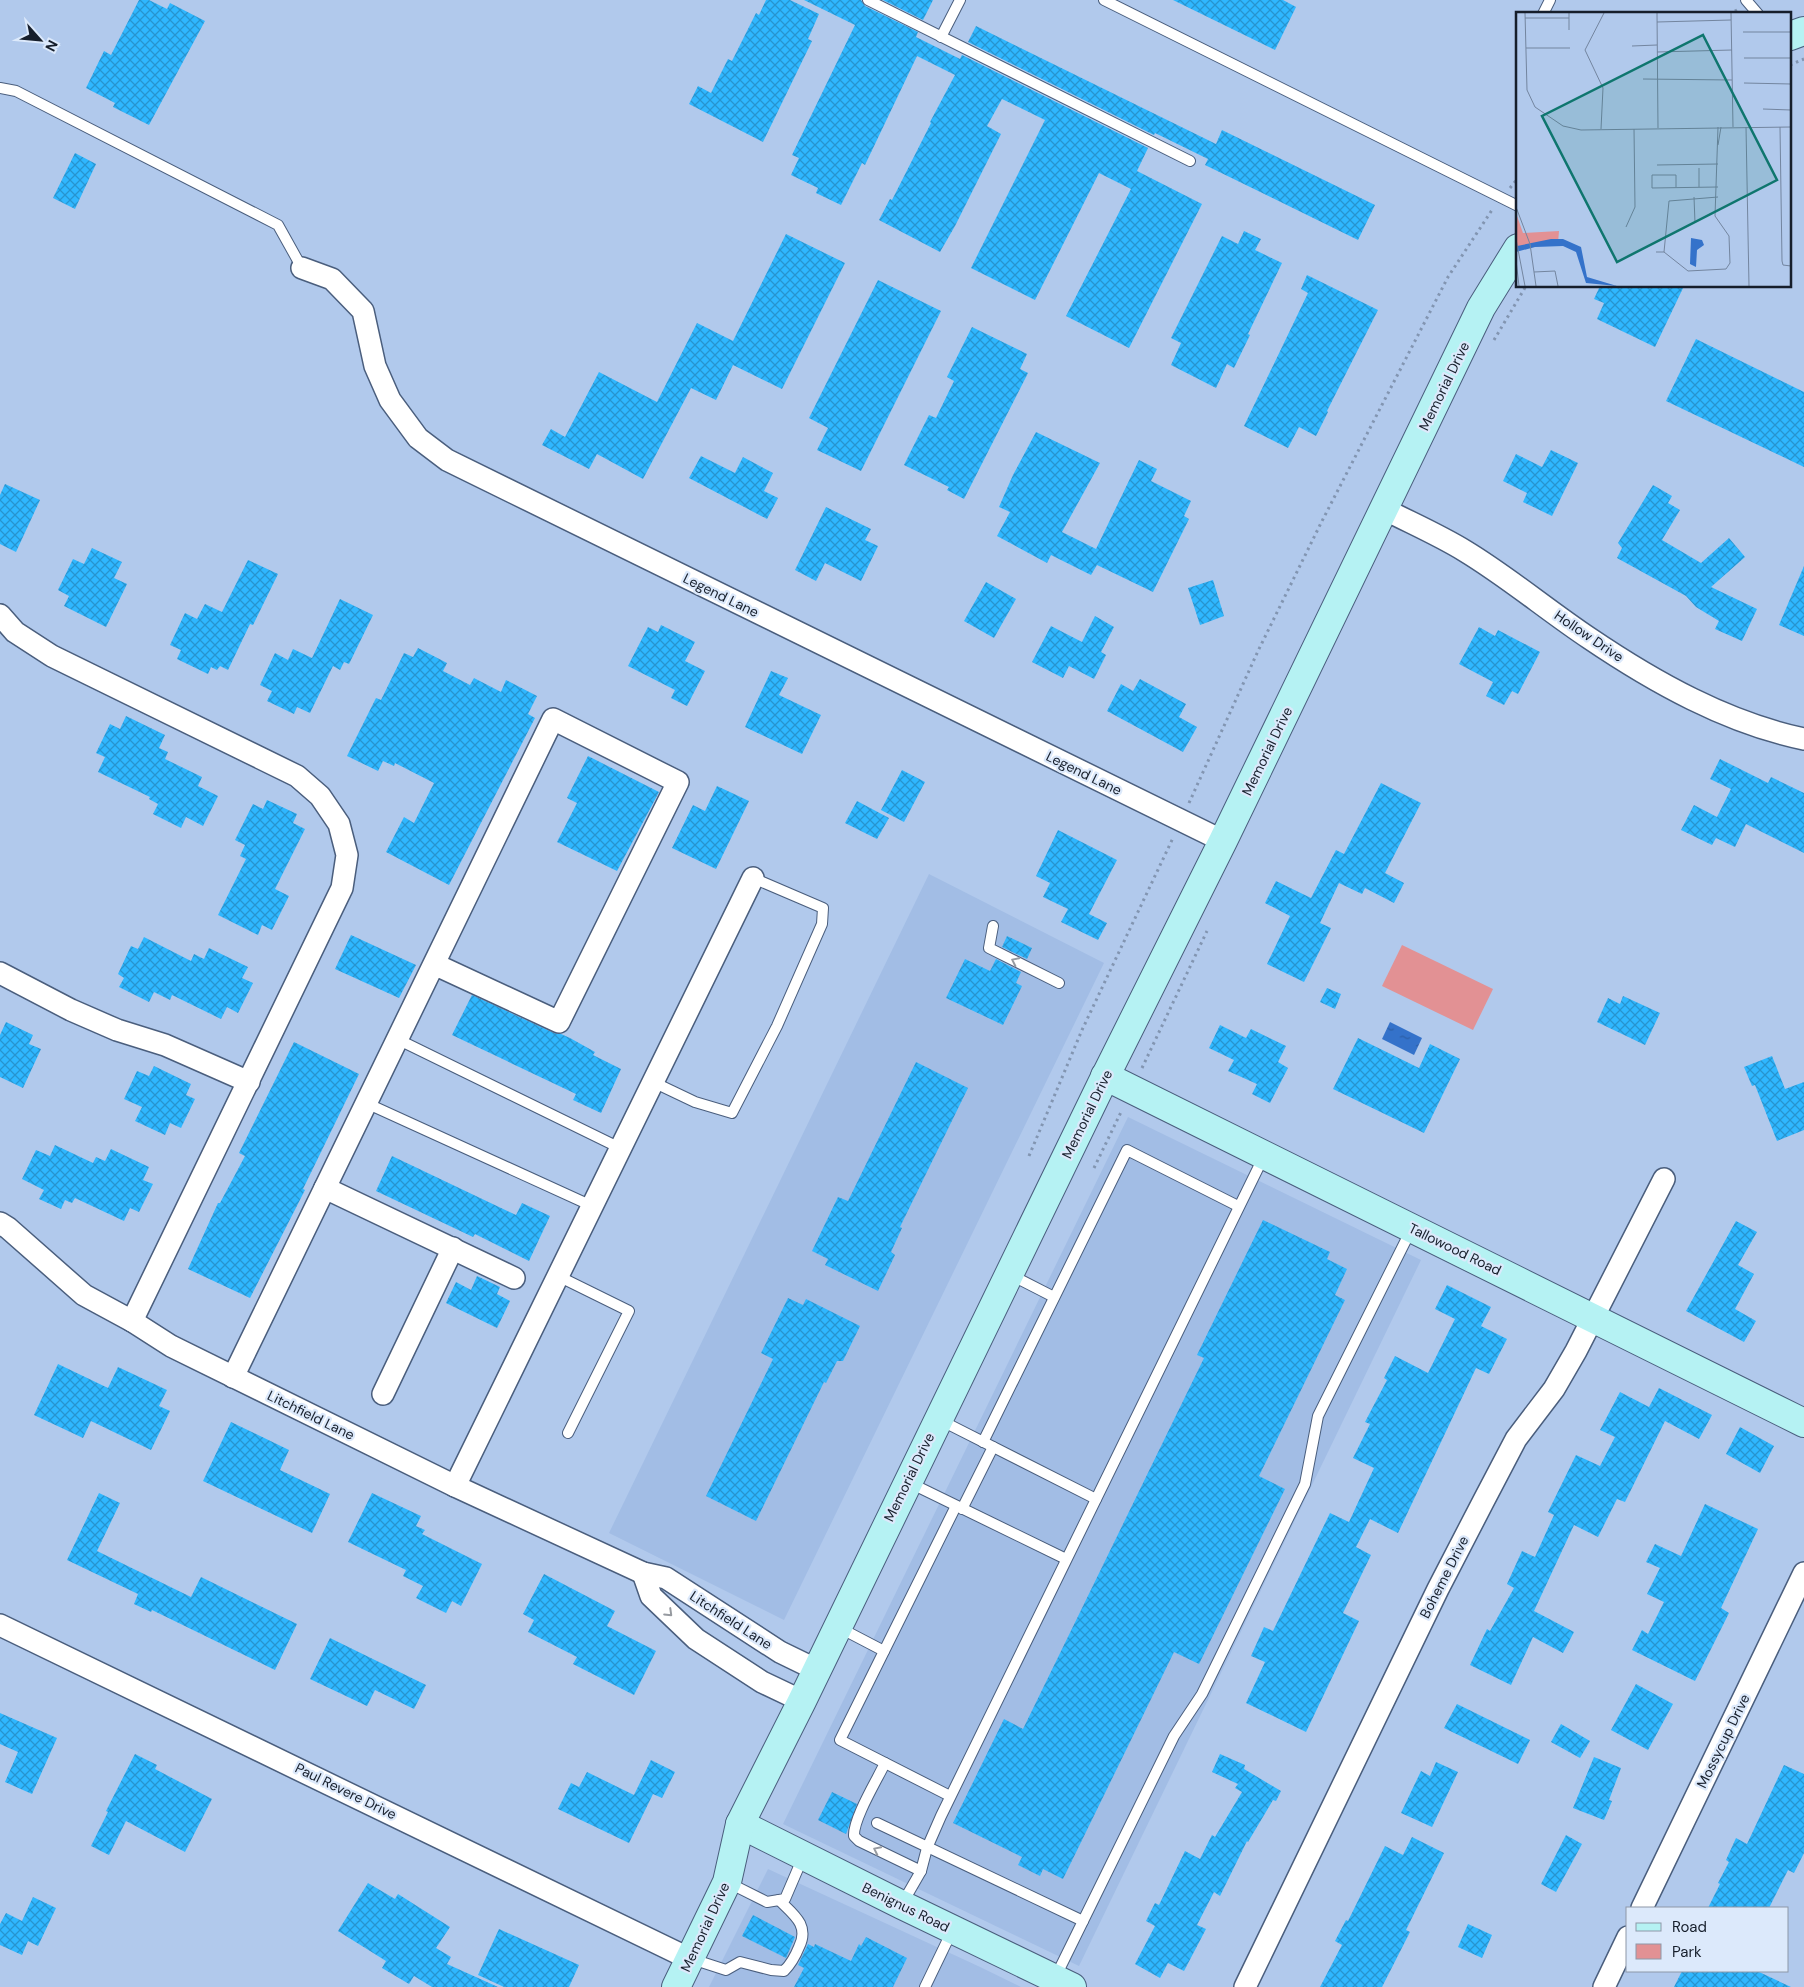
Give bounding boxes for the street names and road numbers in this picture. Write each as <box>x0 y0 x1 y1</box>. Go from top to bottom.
street label: Memorial Drive <box>1415 339 1473 433</box>
street label: Legend Lane <box>680 569 762 621</box>
street label: Hollow Drive <box>1551 606 1627 666</box>
street label: Memorial Drive <box>1238 704 1296 798</box>
street label: Legend Lane <box>1043 747 1125 799</box>
street label: Memorial Drive <box>1058 1067 1116 1161</box>
street label: Tallowood Road <box>1406 1219 1504 1279</box>
street label: Litchfield Lane <box>265 1386 357 1444</box>
street label: Memorial Drive <box>880 1430 938 1524</box>
street label: Boheme Drive <box>1416 1533 1472 1621</box>
street label: Litchfield Lane <box>686 1587 776 1653</box>
street label: Mossycup Drive <box>1692 1691 1754 1791</box>
street label: Paul Revere Drive <box>292 1759 400 1823</box>
street label: Benignus Road <box>859 1878 953 1936</box>
street label: Memorial Drive <box>676 1879 734 1975</box>

